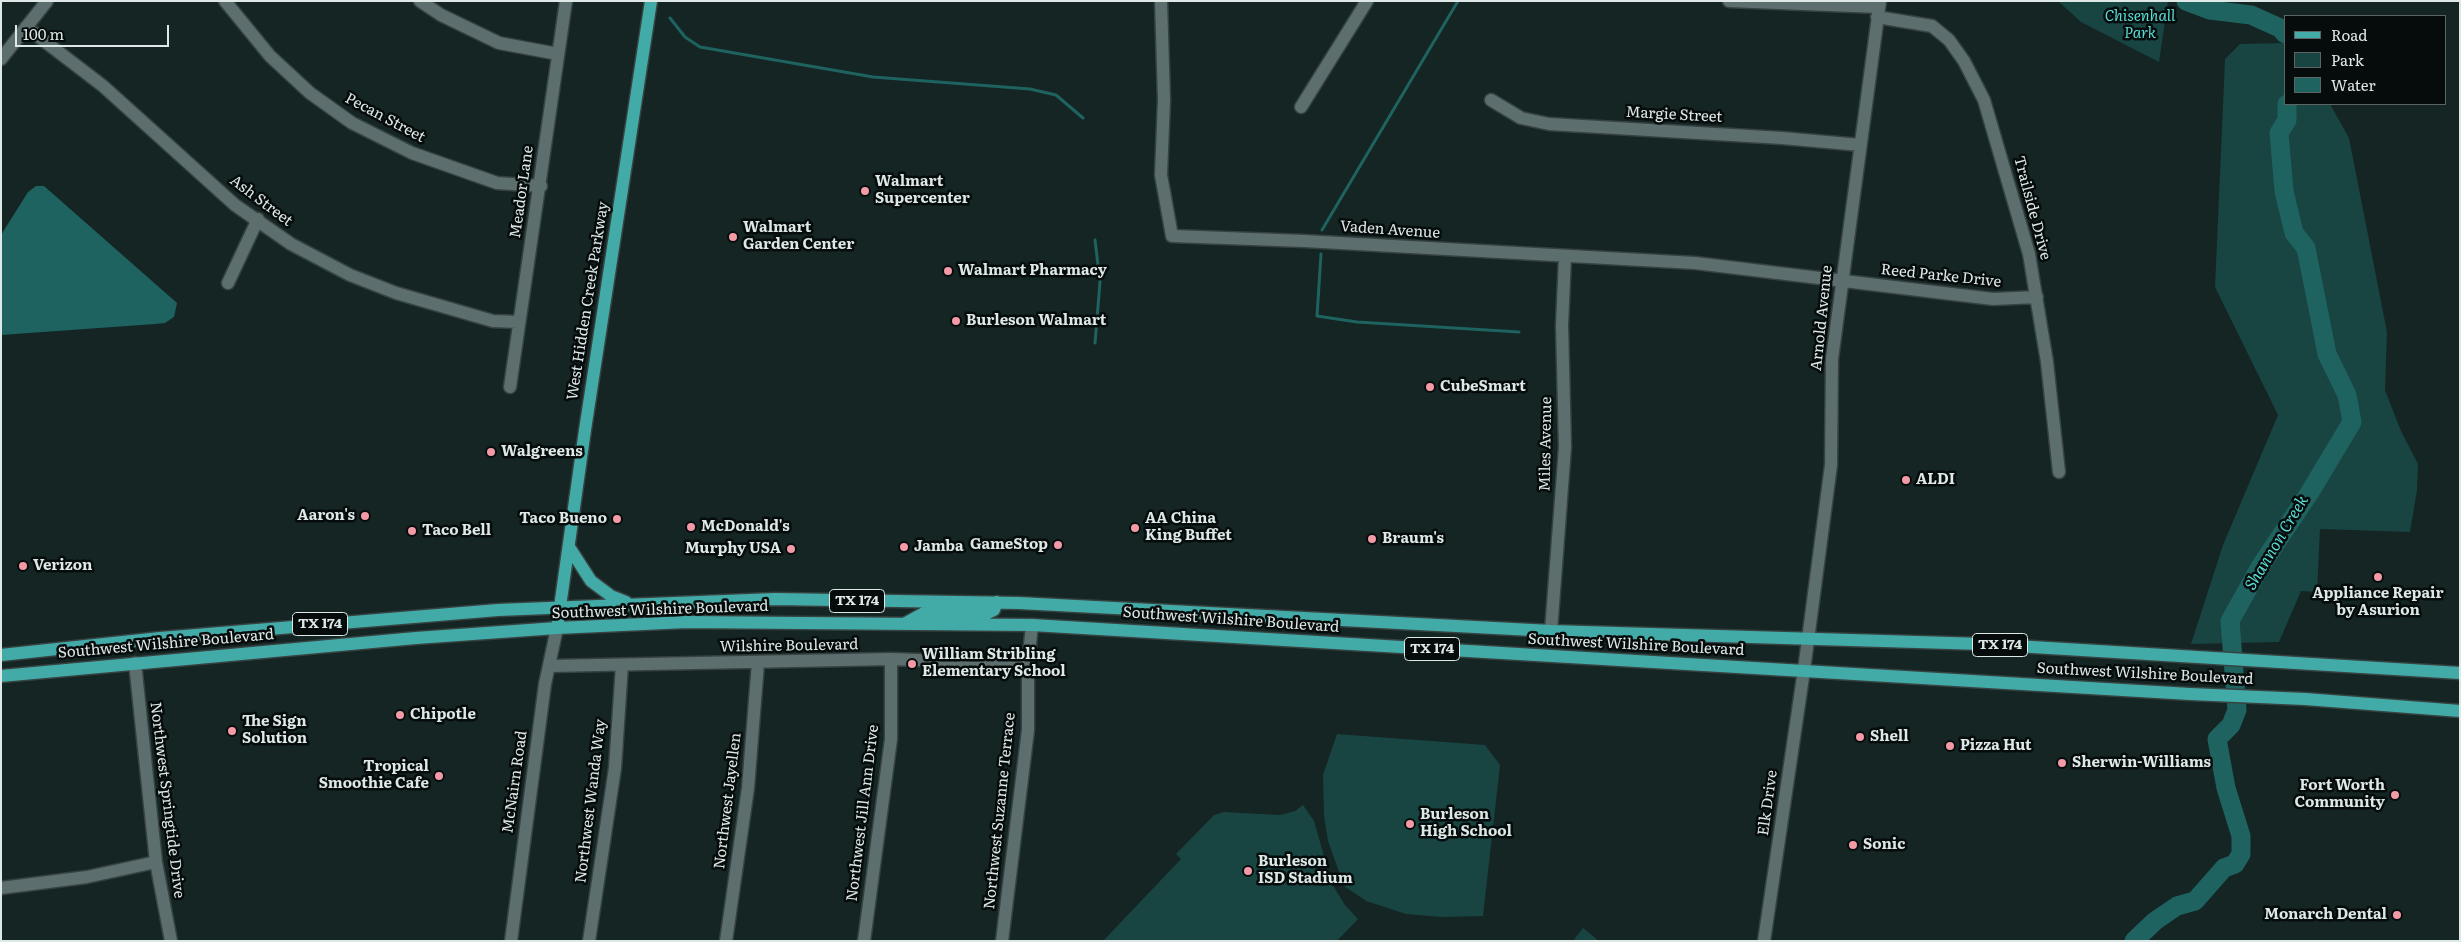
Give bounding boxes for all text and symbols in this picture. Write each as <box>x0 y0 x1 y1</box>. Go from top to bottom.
park label: Chisenhall Park <box>2105 8 2175 43</box>
scale bar <box>18 15 171 47</box>
legend <box>2284 15 2446 105</box>
text: 100 m <box>23 22 64 45</box>
text: Road <box>2331 23 2367 46</box>
text: Park <box>2331 48 2364 71</box>
text: Water <box>2331 73 2376 96</box>
street label: Pecan Street <box>342 89 428 147</box>
street label: Margie Street <box>1625 103 1723 127</box>
street label: Meador Lane <box>507 144 537 240</box>
street label: Trailside Drive <box>2009 154 2055 262</box>
street label: Ash Street <box>226 172 296 230</box>
place label: Walmart Supercenter <box>875 173 970 208</box>
marker: Walmart Supercenter <box>859 185 871 197</box>
street label: West Hidden Creek Parkway <box>563 200 613 402</box>
street label: Vaden Avenue <box>1339 218 1441 242</box>
place label: Walmart Garden Center <box>743 219 854 254</box>
marker: Walmart Garden Center <box>727 231 739 243</box>
street label: Reed Parke Drive <box>1880 261 2002 291</box>
place label: Walmart Pharmacy <box>958 262 1107 280</box>
street label: Arnold Avenue <box>1808 264 1836 372</box>
marker: Walmart Pharmacy <box>942 265 954 277</box>
place label: Burleson Walmart <box>966 312 1106 330</box>
marker: Burleson Walmart <box>950 315 962 327</box>
place label: CubeSmart <box>1440 378 1526 396</box>
marker: CubeSmart <box>1424 381 1436 393</box>
street label: Miles Avenue <box>1536 396 1556 492</box>
place label: Walgreens <box>501 443 583 461</box>
marker: Walgreens <box>485 446 497 458</box>
place label: ALDI <box>1916 471 1955 489</box>
marker: ALDI <box>1900 474 1912 486</box>
water label: Shannon Creek <box>2241 492 2313 594</box>
place label: Aaron's <box>297 507 355 525</box>
marker: Aaron's <box>359 510 371 522</box>
place label: Taco Bueno <box>519 510 607 528</box>
place label: AA China King Buffet <box>1145 510 1232 545</box>
marker: Taco Bueno <box>611 513 623 525</box>
place label: McDonald's <box>701 518 790 536</box>
marker: McDonald's <box>685 521 697 533</box>
place label: Taco Bell <box>422 522 491 540</box>
marker: AA China King Buffet <box>1129 522 1141 534</box>
marker: Taco Bell <box>406 525 418 537</box>
place label: Braum's <box>1382 530 1444 548</box>
marker: Braum's <box>1366 533 1378 545</box>
place label: GameStop <box>970 536 1048 554</box>
place label: Jamba <box>914 538 964 556</box>
marker: GameStop <box>1052 539 1064 551</box>
place label: Murphy USA <box>685 540 781 558</box>
marker: Jamba <box>898 541 910 553</box>
marker: Murphy USA <box>785 543 797 555</box>
place label: Verizon <box>33 557 92 575</box>
marker: Verizon <box>17 560 29 572</box>
marker: Appliance Repair by Asurion <box>2372 571 2384 583</box>
place label: Appliance Repair by Asurion <box>2312 585 2444 620</box>
road number: TX 174 <box>830 590 884 612</box>
street label: Southwest Wilshire Boulevard <box>551 597 769 623</box>
street label: Southwest Wilshire Boulevard <box>1122 603 1340 637</box>
road number: TX 174 <box>292 612 348 636</box>
street label: Southwest Wilshire Boulevard <box>57 626 275 662</box>
street label: Southwest Wilshire Boulevard <box>1527 630 1745 660</box>
road number: TX 174 <box>1972 634 2028 656</box>
street label: Wilshire Boulevard <box>719 636 859 656</box>
road number: TX 174 <box>1404 638 1460 661</box>
place label: William Stribling Elementary School <box>922 646 1066 681</box>
marker: William Stribling Elementary School <box>906 658 918 670</box>
street label: Southwest Wilshire Boulevard <box>2036 659 2254 689</box>
street label: Northwest Springtide Drive <box>146 701 188 899</box>
place label: Chipotle <box>410 706 476 724</box>
marker: Chipotle <box>394 709 406 721</box>
street label: Northwest Suzanne Terrace <box>981 712 1019 910</box>
place label: The Sign Solution <box>242 713 307 748</box>
street label: Northwest Wanda Way <box>572 718 610 884</box>
street label: Northwest Jill Ann Drive <box>843 724 883 902</box>
marker: The Sign Solution <box>226 725 238 737</box>
place label: Shell <box>1870 728 1909 746</box>
street label: McNairn Road <box>499 730 531 834</box>
marker: Shell <box>1854 731 1866 743</box>
street label: Northwest Jayellen <box>711 732 745 870</box>
place label: Pizza Hut <box>1960 737 2032 755</box>
marker: Pizza Hut <box>1944 740 1956 752</box>
place label: Sherwin-Williams <box>2072 754 2211 772</box>
marker: Sherwin-Williams <box>2056 757 2068 769</box>
place label: Tropical Smoothie Cafe <box>319 758 429 793</box>
street label: Elk Drive <box>1754 769 1782 837</box>
marker: Tropical Smoothie Cafe <box>433 770 445 782</box>
place label: Fort Worth Community <box>2295 777 2385 812</box>
marker: Fort Worth Community <box>2389 789 2401 801</box>
place label: Burleson High School <box>1420 806 1512 841</box>
marker: Burleson High School <box>1404 818 1416 830</box>
place label: Sonic <box>1863 836 1905 854</box>
marker: Sonic <box>1847 839 1859 851</box>
place label: Burleson ISD Stadium <box>1258 853 1353 888</box>
marker: Burleson ISD Stadium <box>1242 865 1254 877</box>
place label: Monarch Dental <box>2264 906 2387 924</box>
marker: Monarch Dental <box>2391 909 2403 921</box>

